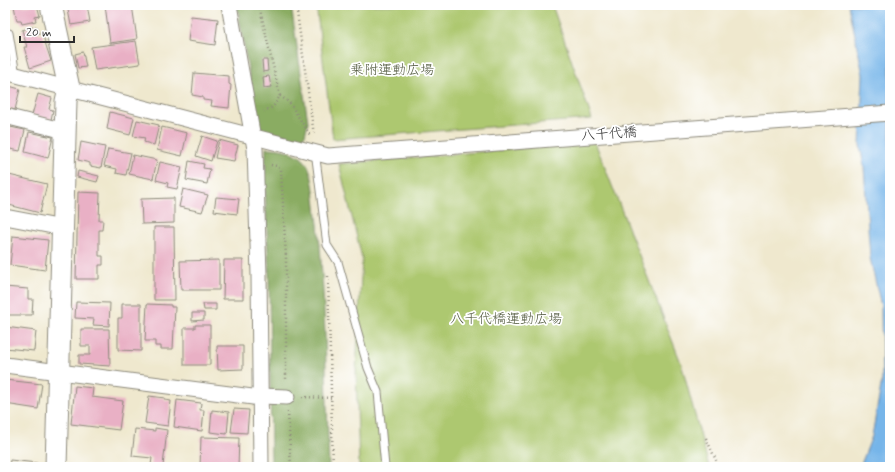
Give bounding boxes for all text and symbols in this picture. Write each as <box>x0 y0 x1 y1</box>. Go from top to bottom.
scale bar <box>20 18 74 44</box>
text: 20 m <box>26 25 52 41</box>
park label: 乗附運動広場 <box>350 61 434 79</box>
street label: 八千代橋 <box>580 123 638 145</box>
park label: 八千代橋運動広場 <box>450 310 562 328</box>

